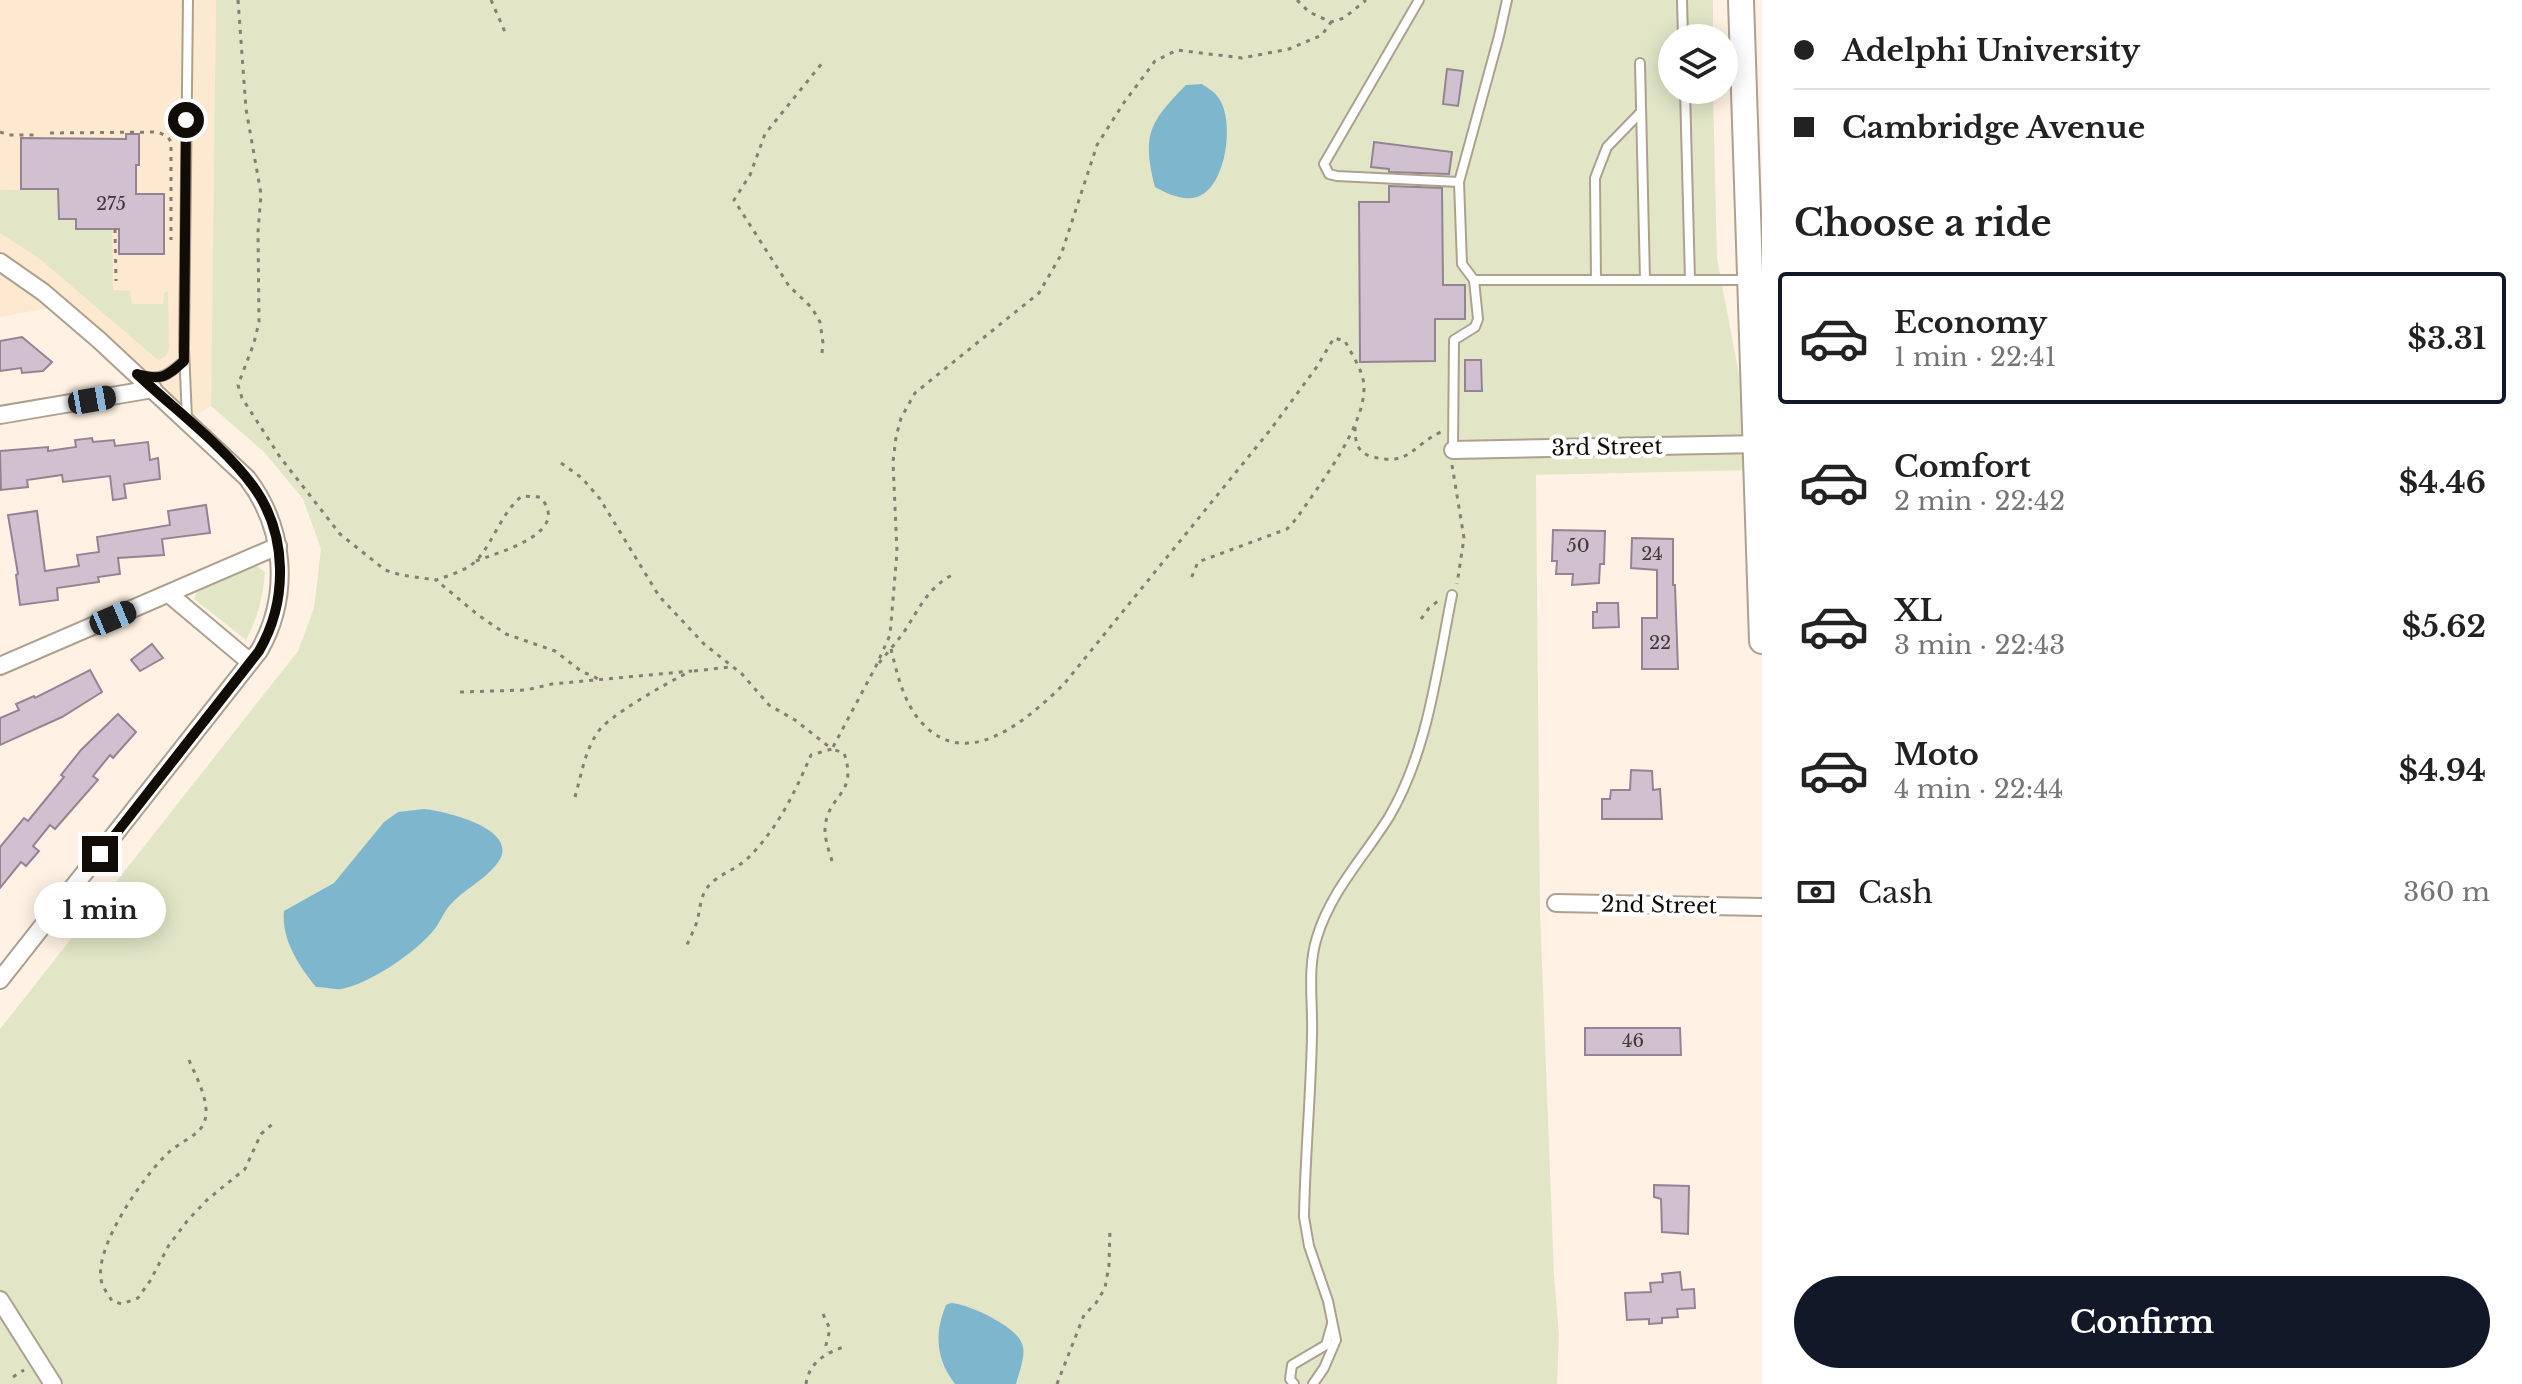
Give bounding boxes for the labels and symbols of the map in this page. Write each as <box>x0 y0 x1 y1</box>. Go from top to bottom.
route start <box>168 102 204 138</box>
house number: 275 <box>96 193 126 215</box>
car <box>66 384 118 416</box>
street label: 3rd Street <box>1551 433 1663 461</box>
house number: 50 <box>1566 535 1590 557</box>
house number: 24 <box>1641 543 1663 565</box>
car <box>86 598 140 638</box>
house number: 22 <box>1649 632 1671 654</box>
route end <box>82 836 118 872</box>
callout: 1 min <box>34 882 166 938</box>
street label: 2nd Street <box>1601 890 1718 920</box>
house number: 46 <box>1622 1030 1644 1052</box>

